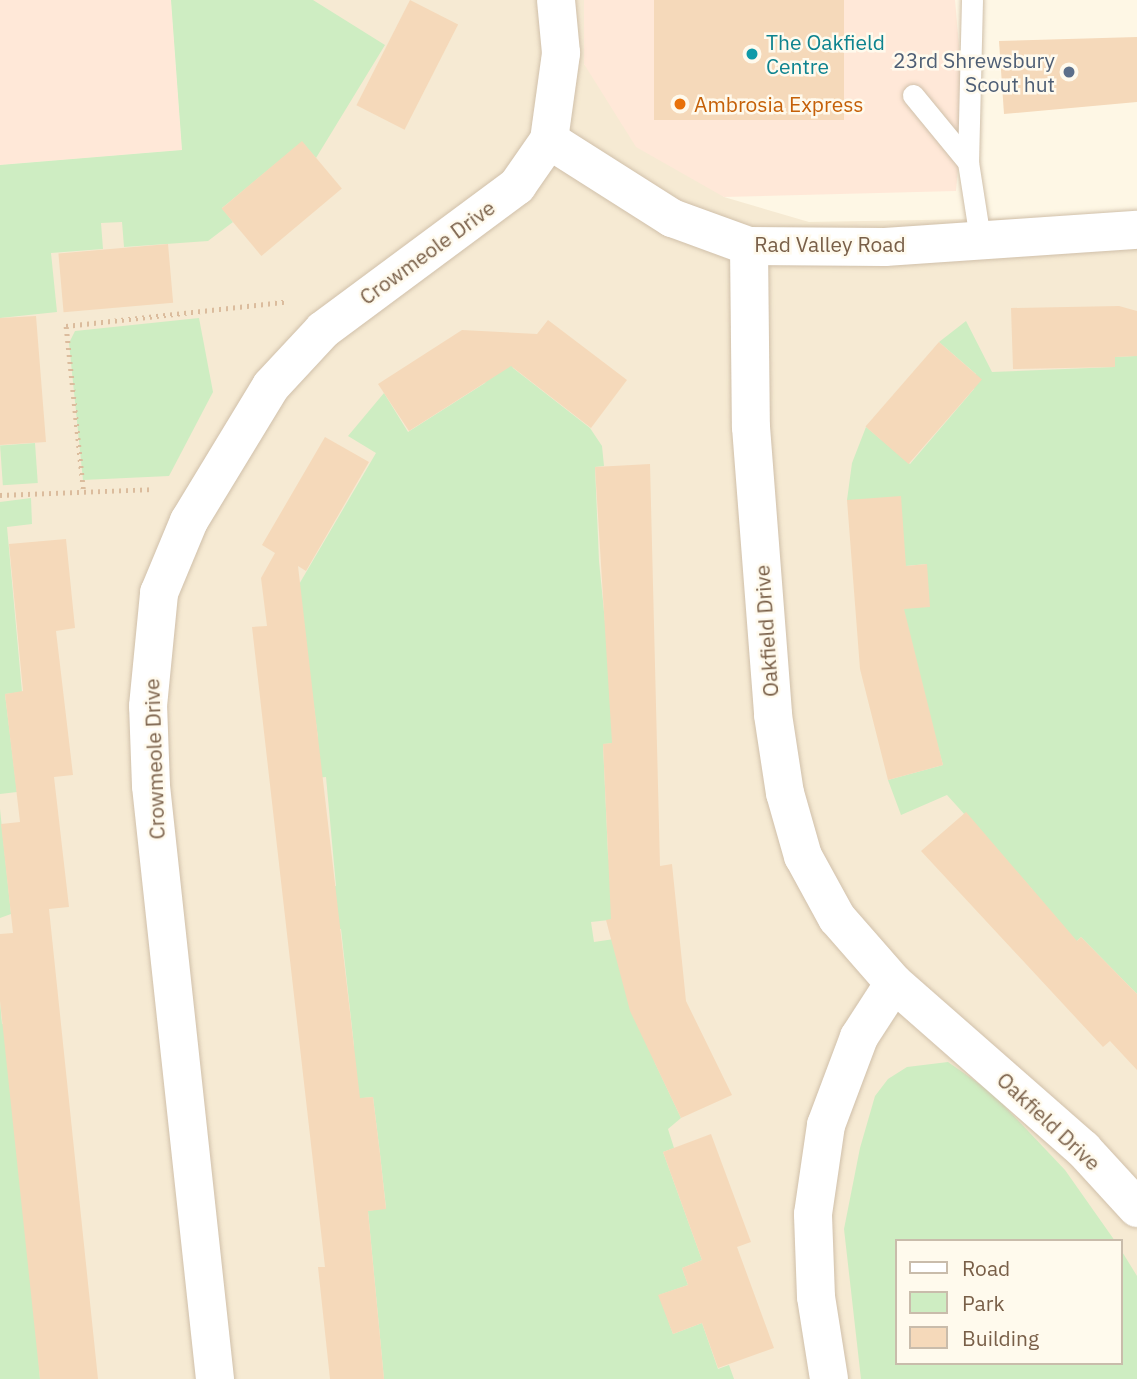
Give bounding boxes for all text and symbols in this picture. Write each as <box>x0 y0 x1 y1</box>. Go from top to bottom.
place label: The Oakfield Centre <box>766 29 885 79</box>
marker: The Oakfield Centre <box>744 46 760 62</box>
place label: 23rd Shrewsbury Scout hut <box>893 47 1055 97</box>
marker: 23rd Shrewsbury Scout hut <box>1061 64 1077 80</box>
place label: Ambrosia Express <box>694 91 864 117</box>
marker: Ambrosia Express <box>672 96 688 112</box>
street label: Crowmeole Drive <box>354 194 500 310</box>
street label: Rad Valley Road <box>754 231 906 257</box>
street label: Oakfield Drive <box>749 564 783 698</box>
street label: Crowmeole Drive <box>139 678 169 840</box>
street label: Oakfield Drive <box>992 1067 1106 1175</box>
legend <box>895 1239 1123 1365</box>
text: Road <box>962 1254 1010 1282</box>
text: Park <box>962 1289 1005 1317</box>
text: Building <box>962 1324 1039 1352</box>

